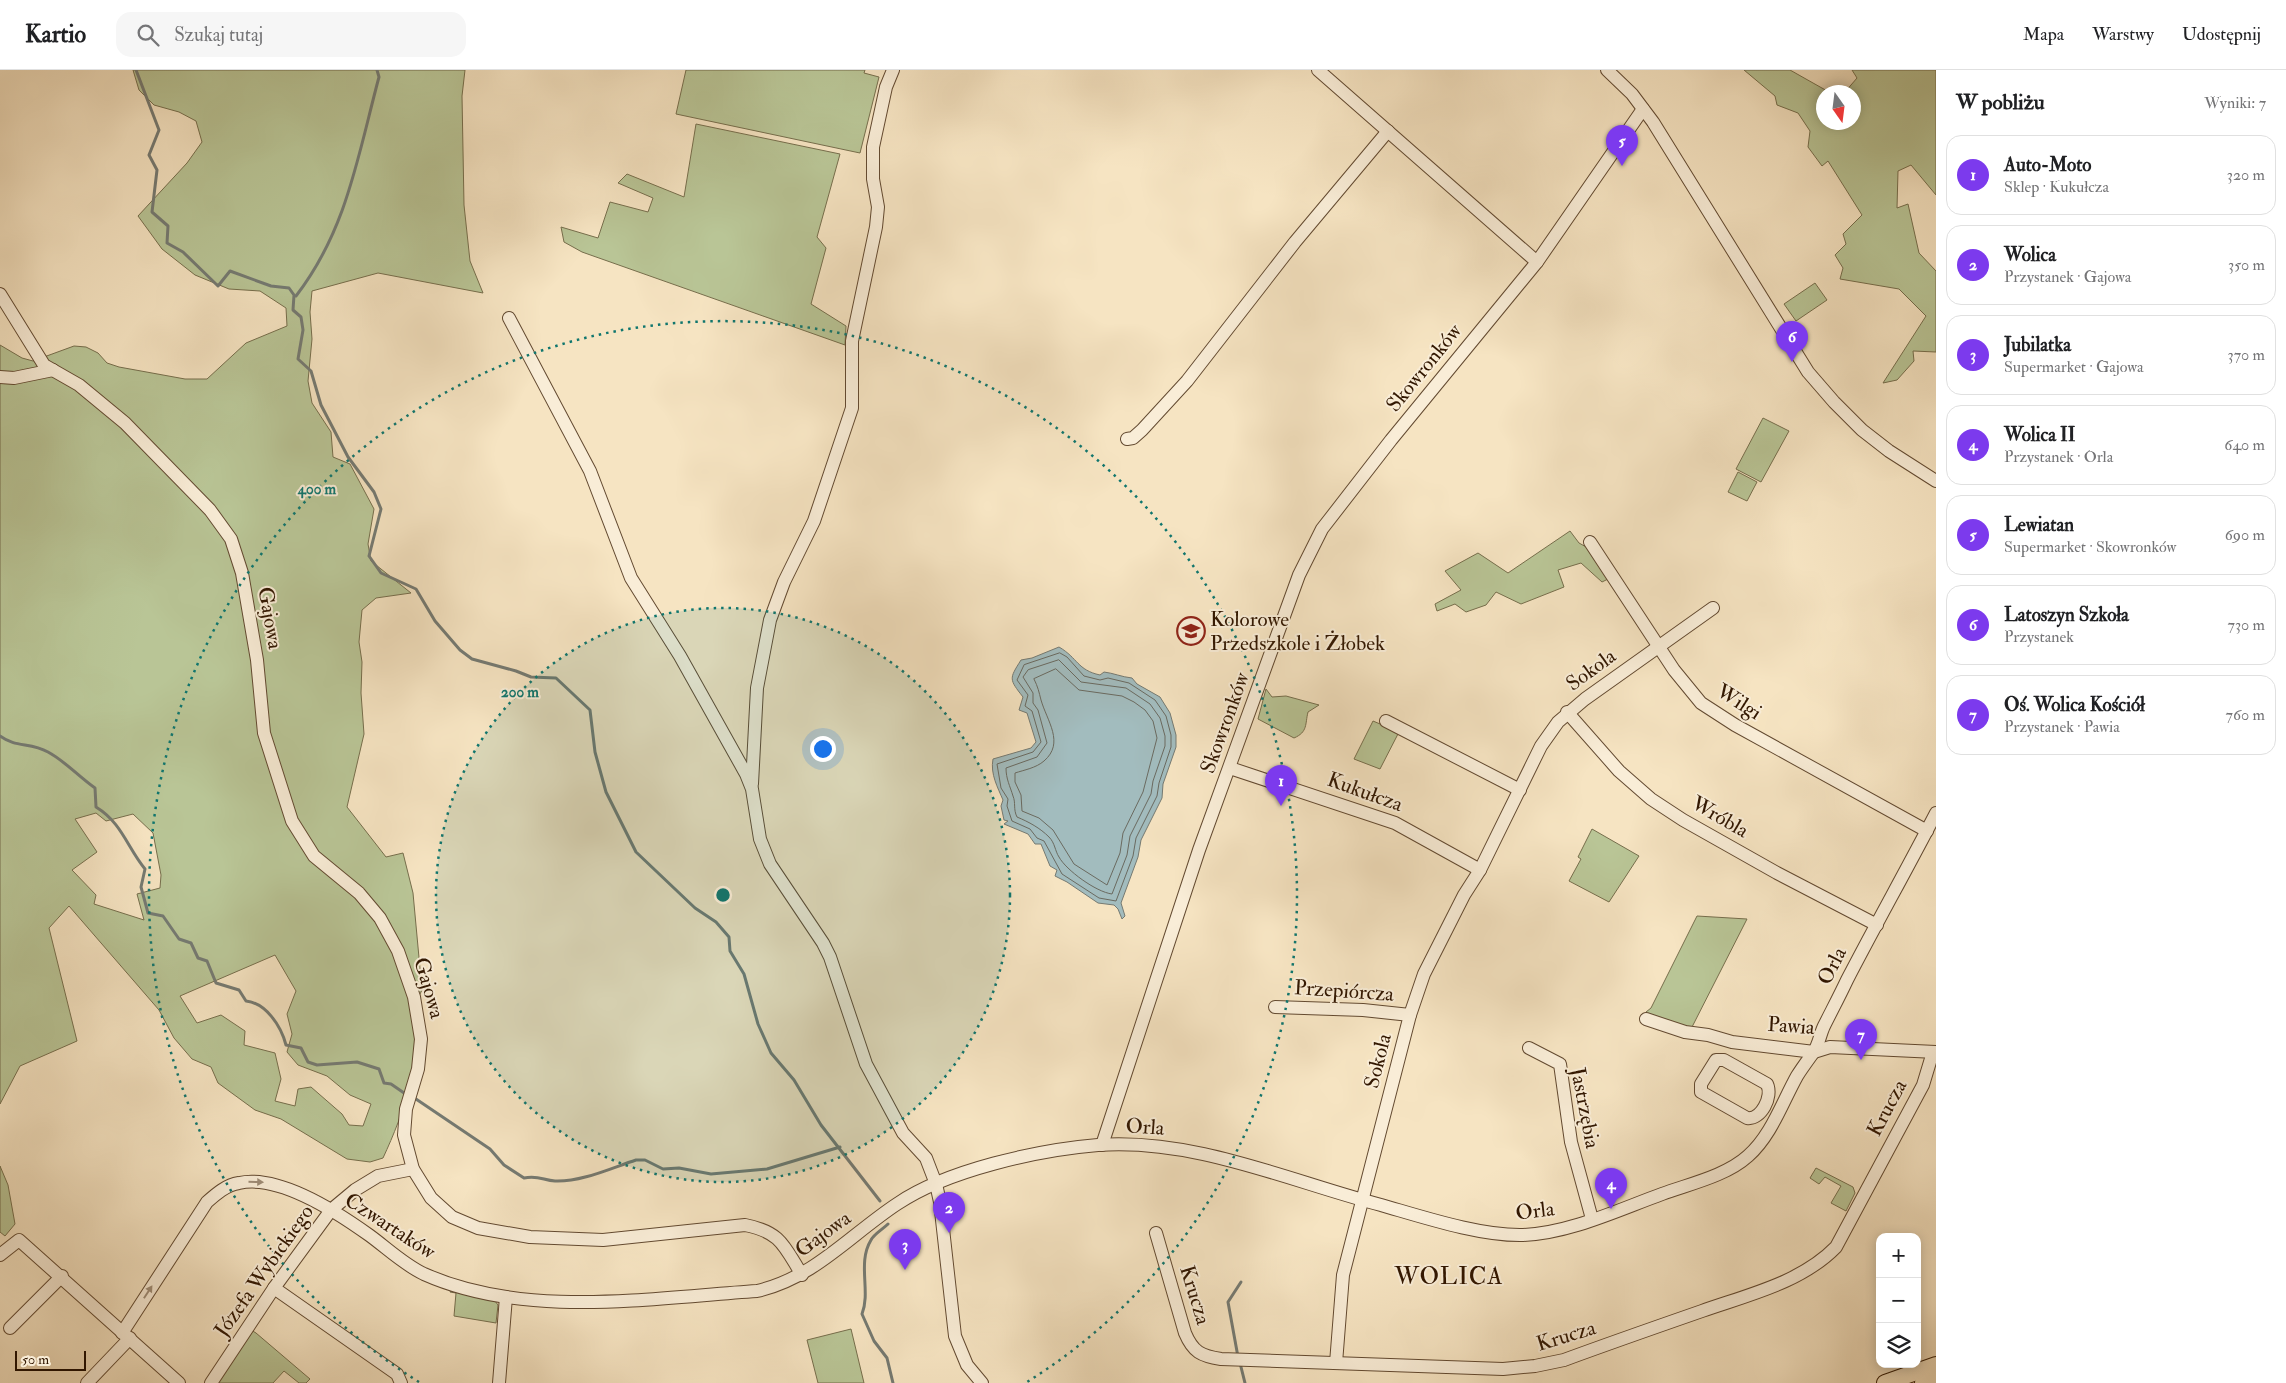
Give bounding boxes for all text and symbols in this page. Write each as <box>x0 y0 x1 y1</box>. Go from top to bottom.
search box <box>116 12 466 57</box>
text: Kartio <box>25 19 86 50</box>
icon: search <box>134 21 162 49</box>
text: Szukaj tutaj <box>174 23 263 47</box>
text: Mapa <box>2023 23 2064 46</box>
text: Warstwy <box>2092 23 2154 46</box>
text: Udostępnij <box>2182 23 2261 46</box>
north arrow <box>1816 85 1861 130</box>
text: W pobliżu <box>1956 89 2045 116</box>
text: Wyniki: 7 <box>2204 93 2266 113</box>
pin: 5 <box>1606 125 1638 166</box>
text: Auto-Moto <box>2004 153 2091 177</box>
text: 1 <box>1970 165 1976 185</box>
text: 320 m <box>2227 165 2265 185</box>
text: Sklep · Kukułcza <box>2004 177 2109 197</box>
text: Wolica <box>2004 243 2056 267</box>
text: 2 <box>1969 255 1977 275</box>
text: 350 m <box>2228 255 2265 275</box>
text: Przystanek · Gajowa <box>2004 267 2131 287</box>
street label: Skowronków <box>1380 318 1468 418</box>
pin: 6 <box>1776 321 1808 362</box>
text: Jubilatka <box>2004 333 2071 357</box>
text: 3 <box>1970 345 1976 365</box>
text: 370 m <box>2228 345 2265 365</box>
text: Supermarket · Gajowa <box>2004 357 2144 377</box>
text: Wolica II <box>2004 423 2075 447</box>
text: 4 <box>1969 435 1977 455</box>
text: 640 m <box>2224 435 2265 455</box>
text: Przystanek · Orla <box>2004 447 2113 467</box>
text: 400 m <box>297 480 336 499</box>
text: Lewiatan <box>2004 513 2074 537</box>
text: 5 <box>1969 525 1977 545</box>
text: 690 m <box>2225 525 2265 545</box>
text: Supermarket · Skowronków <box>2004 537 2176 557</box>
street label: Gajowa <box>251 585 289 652</box>
text: Latoszyn Szkoła <box>2004 603 2129 627</box>
place label: Kolorowe Przedszkole i Żłobek <box>1210 606 1385 657</box>
text: 6 <box>1969 615 1977 635</box>
text: 730 m <box>2228 615 2265 635</box>
school or university icon: Kolorowe Przedszkole i Żłobek <box>1176 616 1206 646</box>
text: Przystanek <box>2004 627 2074 647</box>
street label: Sokola <box>1561 643 1622 697</box>
street label: Skowronków <box>1194 668 1256 777</box>
street label: Wilgi <box>1711 677 1767 726</box>
text: 200 m <box>501 683 539 702</box>
text: Oś. Wolica Kościół <box>2004 693 2145 717</box>
text: 7 <box>1969 705 1977 725</box>
text: 760 m <box>2226 705 2265 725</box>
text: Przystanek · Pawia <box>2004 717 2120 737</box>
your location <box>810 736 836 762</box>
pin: 1 <box>1265 765 1297 806</box>
street label: Kukułcza <box>1323 766 1407 818</box>
street label: Wróbla <box>1686 789 1754 844</box>
centre of rings <box>714 886 732 904</box>
street label: Orla <box>1811 942 1853 989</box>
street label: Gajowa <box>407 954 451 1022</box>
street label: Przepiórcza <box>1293 974 1395 1008</box>
street label: Pawia <box>1766 1011 1816 1041</box>
pin: 7 <box>1845 1019 1877 1060</box>
street label: Sokola <box>1358 1031 1398 1091</box>
street label: Jastrzębia <box>1564 1064 1606 1151</box>
street label: Krucza <box>1861 1075 1913 1141</box>
street label: Orla <box>1125 1112 1166 1142</box>
pin: 4 <box>1595 1168 1627 1209</box>
one-way arrow <box>248 1178 264 1186</box>
street label: Czwartaków <box>340 1187 441 1266</box>
pin: 2 <box>933 1192 965 1233</box>
street label: Orla <box>1514 1195 1556 1227</box>
street label: Józefa Wybickiego <box>208 1200 320 1343</box>
street label: Gajowa <box>790 1204 857 1263</box>
pin: 3 <box>889 1229 921 1270</box>
map controls <box>1876 1233 1921 1368</box>
button: + <box>1876 1233 1921 1278</box>
district label: WOLICA <box>1394 1261 1503 1292</box>
street label: Krucza <box>1173 1262 1217 1328</box>
button: − <box>1876 1278 1921 1323</box>
one-way arrow <box>143 1285 153 1299</box>
street label: Krucza <box>1533 1314 1599 1358</box>
button: layers <box>1876 1323 1921 1368</box>
scale bar <box>15 1348 86 1371</box>
text: 50 m <box>22 1351 49 1368</box>

